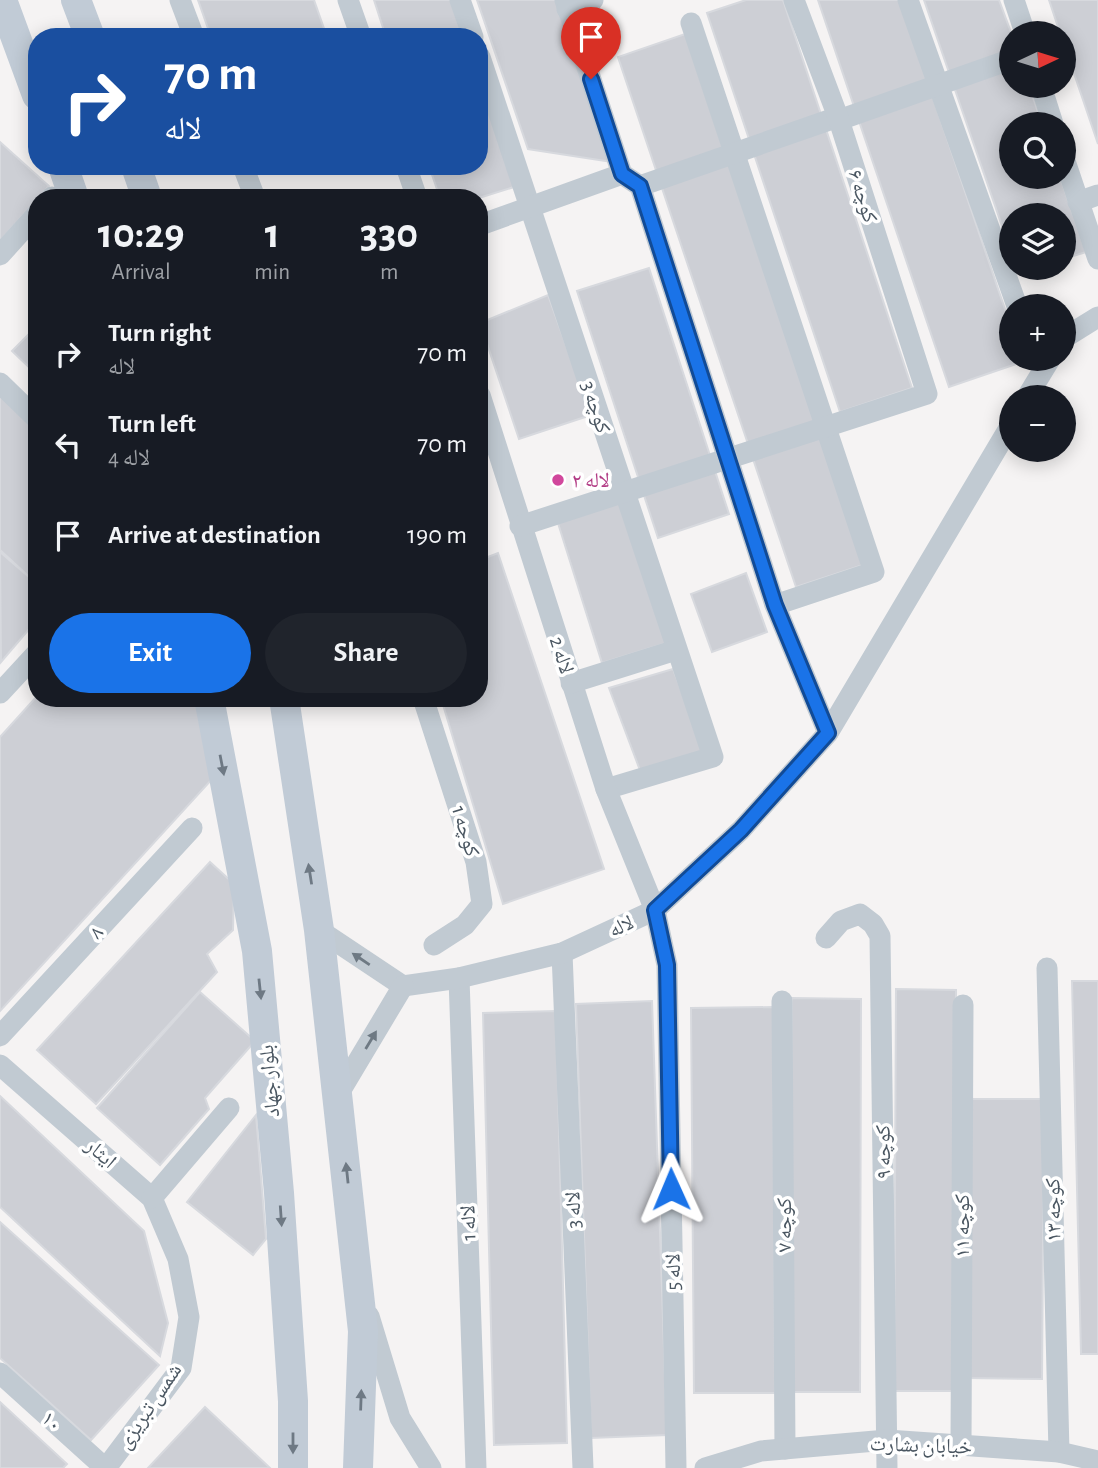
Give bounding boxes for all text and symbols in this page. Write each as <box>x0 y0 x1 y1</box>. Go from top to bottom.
pin <box>561 7 621 79</box>
icon: arrive <box>572 18 610 56</box>
north arrow <box>999 21 1076 98</box>
map controls <box>999 21 1076 462</box>
text: 70 m <box>164 50 258 99</box>
icon: right <box>49 56 140 147</box>
button: search <box>999 112 1076 189</box>
text: لاله <box>164 113 202 145</box>
street label: کوچه ۶ <box>843 167 881 226</box>
button: layers <box>999 203 1076 280</box>
text: 10:29 <box>98 213 185 255</box>
text: 1 <box>265 213 280 255</box>
text: 330 <box>360 213 418 255</box>
text: Arrival <box>112 261 171 284</box>
text: min <box>254 261 290 284</box>
text: m <box>380 261 398 284</box>
button: + <box>999 294 1076 371</box>
text: Turn right <box>108 320 211 346</box>
icon: right <box>49 335 87 373</box>
text: 70 m <box>417 340 467 366</box>
text: لاله <box>108 356 135 379</box>
street label: کوچه 3 <box>577 378 614 436</box>
button: − <box>999 385 1076 462</box>
text: Turn left <box>108 411 196 437</box>
icon: left <box>49 426 87 464</box>
text: 70 m <box>417 431 467 457</box>
text: لاله 4 <box>108 447 150 470</box>
place label: لاله ۲ <box>572 470 610 491</box>
marker: لاله ۲ <box>550 472 566 488</box>
icon: arrive <box>49 517 87 555</box>
text: Arrive at destination <box>108 522 321 548</box>
text: 190 m <box>407 522 467 548</box>
button: Exit <box>49 613 251 693</box>
button: Share <box>265 613 467 693</box>
street label: لاله 2 <box>546 634 577 676</box>
one-way arrow <box>217 754 228 776</box>
street label: کوچه 1 <box>447 803 483 860</box>
one-way arrow <box>305 863 316 885</box>
street label: لاله <box>606 912 637 941</box>
street label: ۸ <box>85 922 107 943</box>
one-way arrow <box>351 952 371 965</box>
one-way arrow <box>255 979 266 1001</box>
one-way arrow <box>365 1030 377 1049</box>
street label: بلوار جهاد <box>256 1044 284 1118</box>
street label: کوچه ۹ <box>873 1124 895 1179</box>
street label: ایثار <box>80 1134 120 1172</box>
position arrow <box>634 1152 708 1226</box>
one-way arrow <box>341 1162 352 1184</box>
street label: کوچه ۱۳ <box>1042 1178 1065 1242</box>
street label: لاله 3 <box>562 1191 585 1229</box>
street label: کوچه ۱۱ <box>952 1194 974 1258</box>
street label: کوچه ۷ <box>774 1198 796 1252</box>
one-way arrow <box>276 1205 287 1227</box>
street label: لاله 1 <box>457 1205 480 1241</box>
street label: لاله 5 <box>663 1253 684 1291</box>
street label: شمس تبریزی <box>113 1360 187 1454</box>
one-way arrow <box>355 1389 366 1411</box>
street label: ۱۰ <box>38 1407 66 1435</box>
one-way arrow <box>287 1432 299 1454</box>
street label: خیابان بشارت <box>869 1433 973 1459</box>

